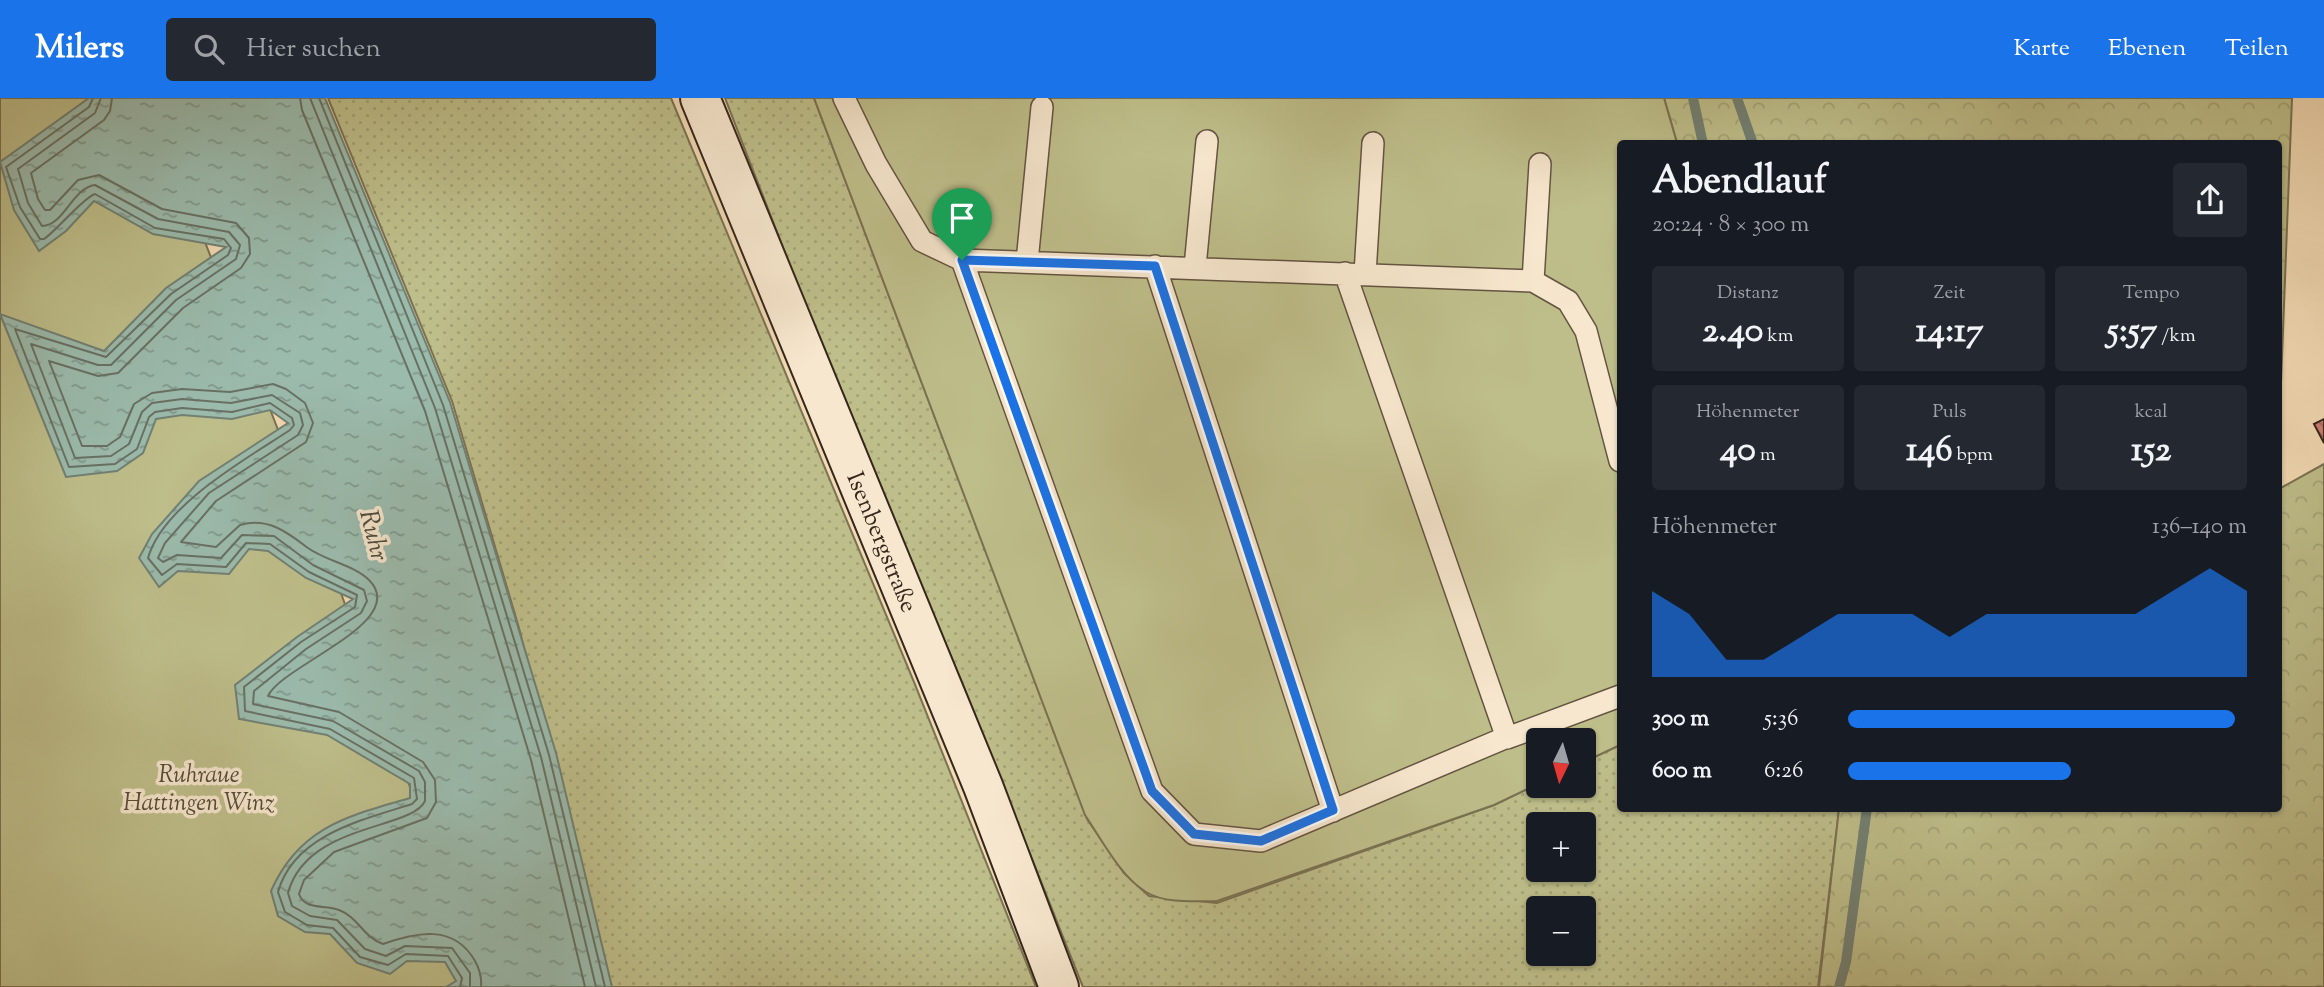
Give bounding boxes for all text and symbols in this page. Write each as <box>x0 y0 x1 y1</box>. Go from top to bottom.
search box <box>166 18 656 81</box>
text: Milers <box>35 25 124 73</box>
icon: search <box>190 30 228 68</box>
text: Hier suchen <box>246 31 381 68</box>
text: Karte <box>2013 32 2070 66</box>
text: Ebenen <box>2108 32 2186 66</box>
text: Teilen <box>2224 32 2289 66</box>
text: Abendlauf <box>1652 156 1827 210</box>
button: share <box>2173 163 2247 237</box>
pin <box>932 188 992 260</box>
icon: arrive <box>943 199 981 237</box>
text: 20:24 · 8 × 300 m <box>1652 209 1809 242</box>
text: Distanz <box>1717 280 1779 307</box>
text: Zeit <box>1934 280 1965 307</box>
text: Tempo <box>2123 280 2180 307</box>
text: 2.40 <box>1702 307 1763 358</box>
text: 14:17 <box>1915 307 1984 358</box>
text: 5:57 <box>2107 307 2157 358</box>
text: km <box>1763 323 1793 350</box>
text: /km <box>2157 323 2196 350</box>
text: Höhenmeter <box>1696 399 1799 426</box>
text: Puls <box>1932 399 1967 426</box>
text: kcal <box>2135 399 2167 426</box>
text: 40 <box>1720 426 1756 477</box>
text: 146 <box>1906 426 1953 477</box>
text: 152 <box>2131 426 2171 477</box>
text: m <box>1756 442 1776 469</box>
text: bpm <box>1953 442 1993 469</box>
street label: Isenbergstraße <box>837 467 925 618</box>
water label: Ruhr <box>348 506 397 565</box>
text: Höhenmeter <box>1652 511 1777 544</box>
text: 136–140 m <box>2152 511 2247 544</box>
text: 300 m <box>1652 703 1709 736</box>
text: 5:36 <box>1764 703 1798 736</box>
north arrow <box>1526 728 1596 798</box>
map controls <box>1526 728 1596 966</box>
text: 600 m <box>1652 755 1712 788</box>
text: 6:26 <box>1764 755 1803 788</box>
park label: Ruhraue Hattingen Winz <box>123 759 275 821</box>
button: + <box>1526 812 1596 882</box>
button: − <box>1526 896 1596 966</box>

